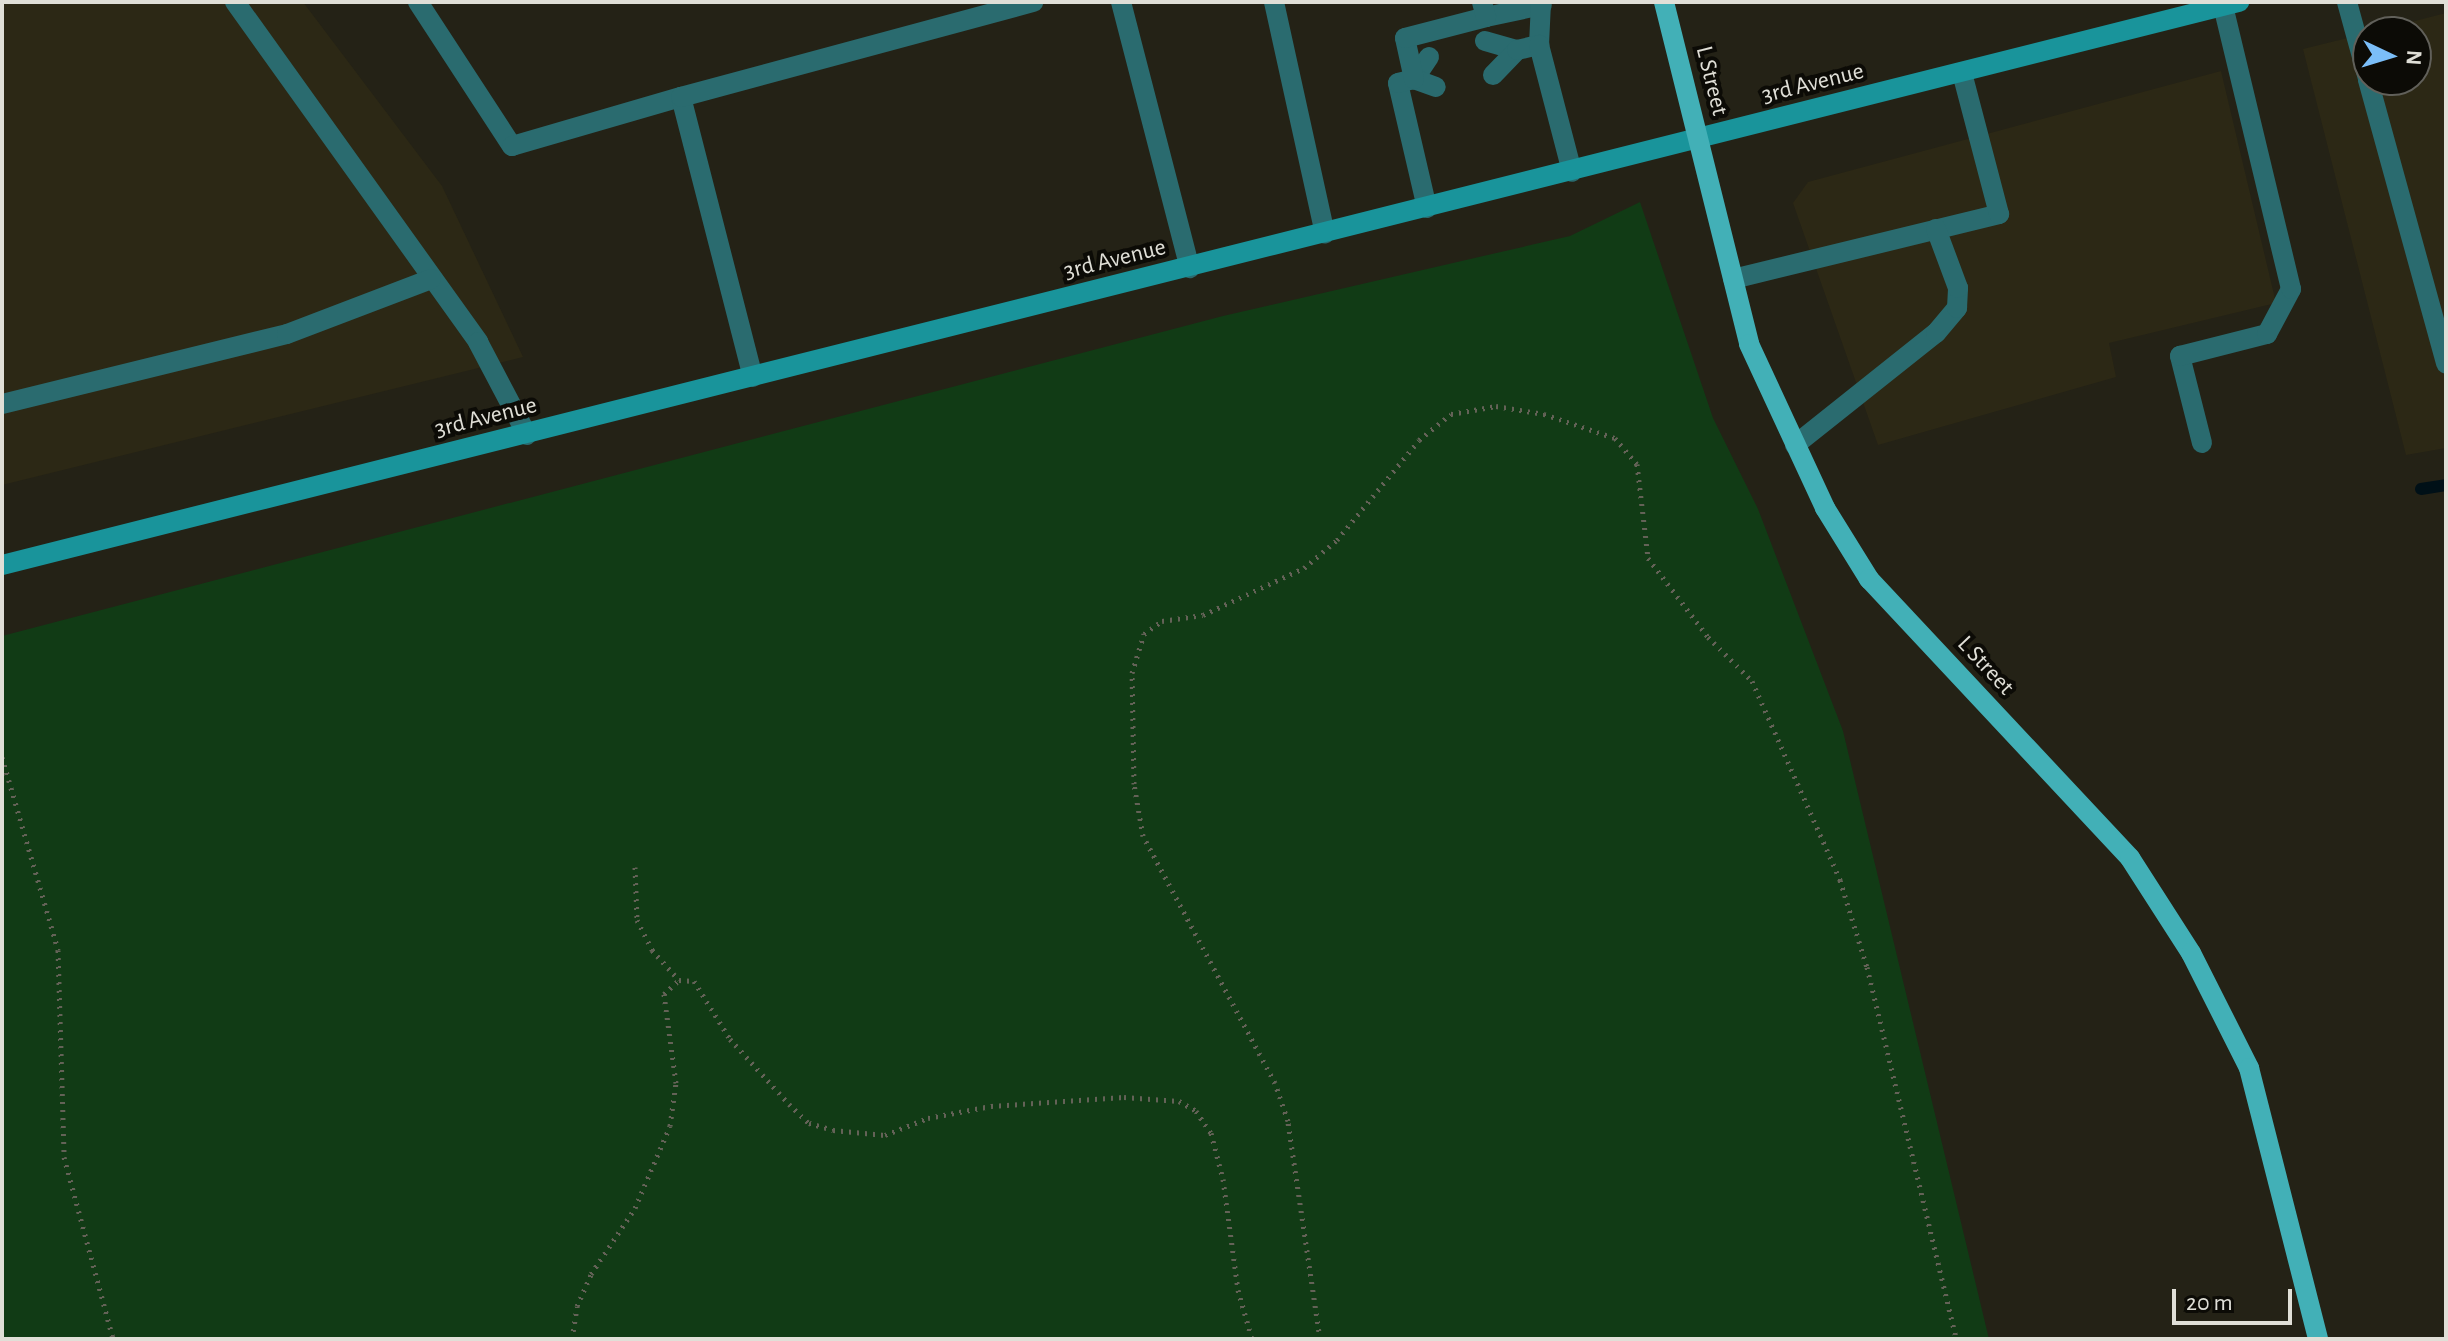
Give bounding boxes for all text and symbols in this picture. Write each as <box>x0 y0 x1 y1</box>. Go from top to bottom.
north arrow <box>2352 16 2432 96</box>
street label: L Street <box>1689 43 1733 119</box>
text: N <box>2402 49 2425 66</box>
street label: 3rd Avenue <box>1759 57 1867 111</box>
street label: 3rd Avenue <box>1061 233 1169 287</box>
street label: 3rd Avenue <box>432 391 540 445</box>
street label: L Street <box>1950 630 2020 702</box>
scale bar <box>2176 1273 2296 1323</box>
text: 20 m <box>2186 1291 2233 1315</box>

